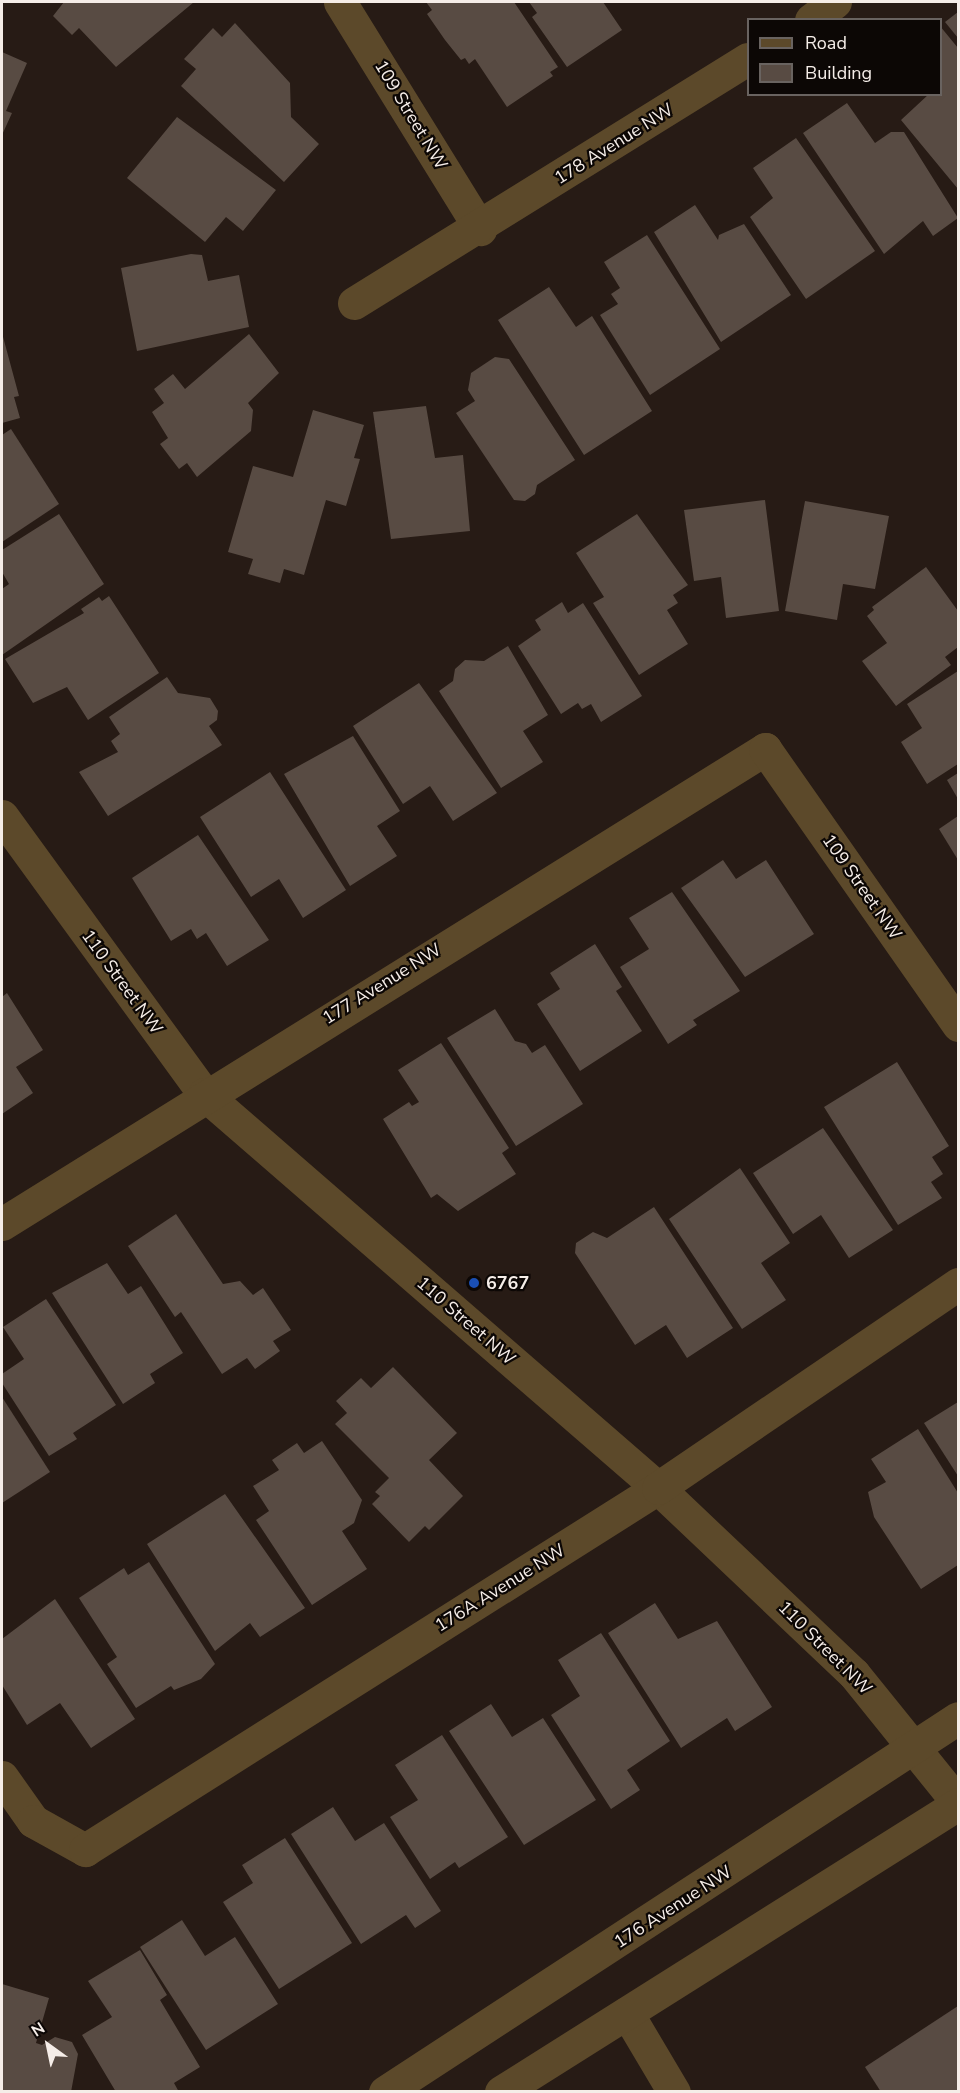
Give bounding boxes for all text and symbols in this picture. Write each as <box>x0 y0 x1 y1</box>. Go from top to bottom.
legend <box>747 18 942 96</box>
text: Road <box>805 31 847 55</box>
street label: 109 Street NW <box>370 56 452 174</box>
text: Building <box>805 61 872 85</box>
street label: 178 Avenue NW <box>551 99 677 189</box>
street label: 109 Street NW <box>818 830 906 944</box>
street label: 110 Street NW <box>77 926 167 1038</box>
street label: 177 Avenue NW <box>319 939 445 1029</box>
street label: 110 Street NW <box>412 1272 520 1370</box>
place label: 6767 <box>486 1272 529 1294</box>
marker: 6767 <box>467 1276 481 1290</box>
street label: 176A Avenue NW <box>431 1539 569 1637</box>
street label: 110 Street NW <box>774 1597 876 1699</box>
street label: 176 Avenue NW <box>610 1861 736 1953</box>
north arrow <box>18 2015 78 2075</box>
text: N <box>27 2017 49 2042</box>

